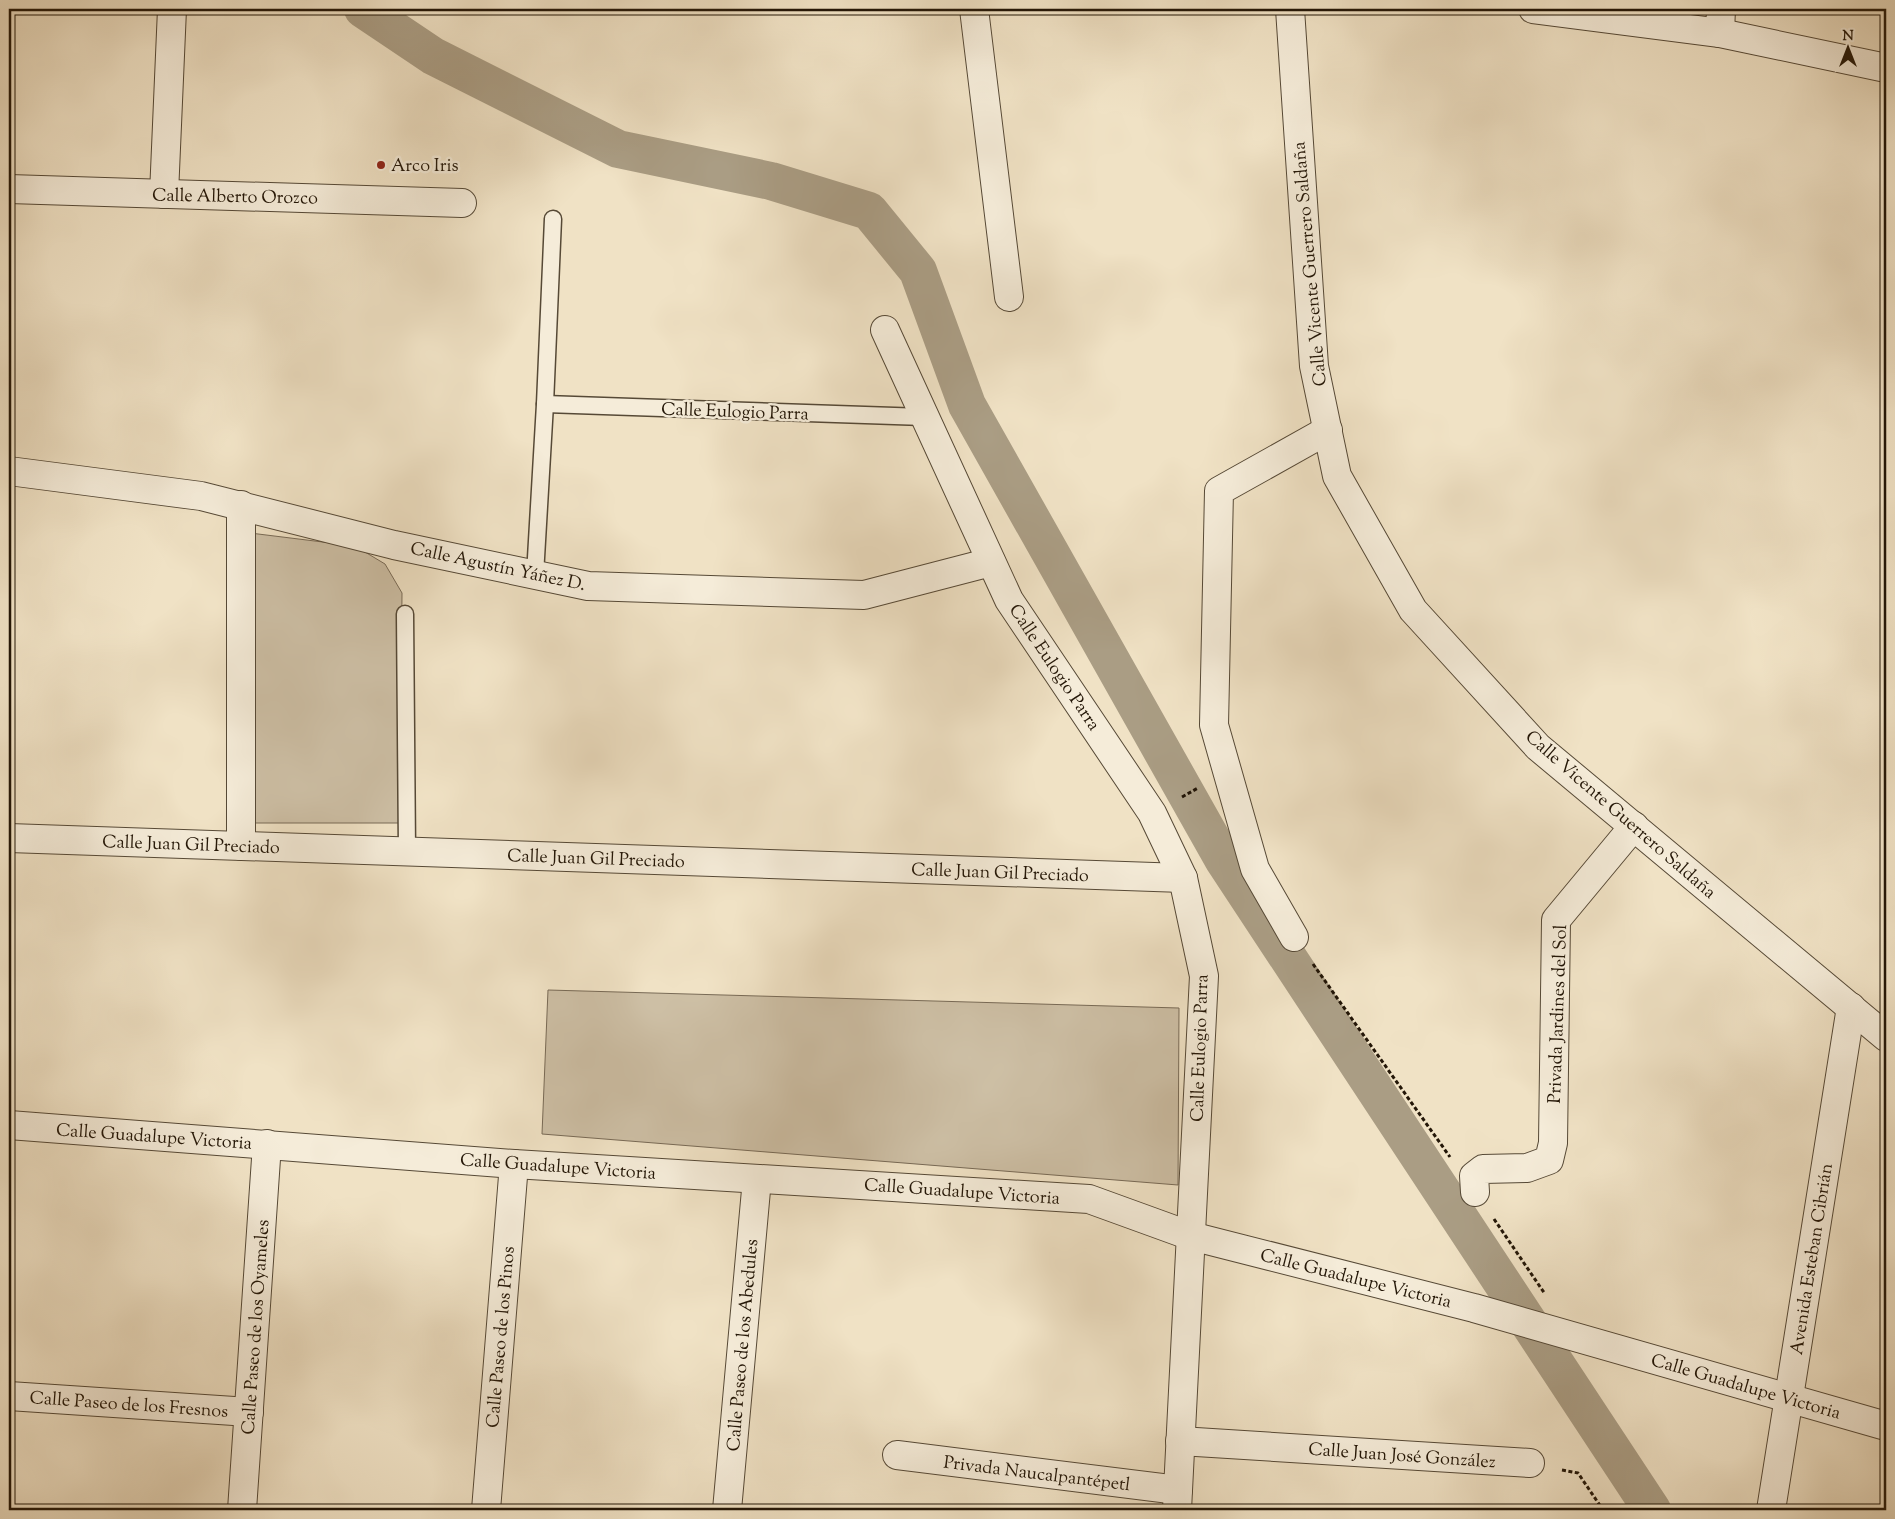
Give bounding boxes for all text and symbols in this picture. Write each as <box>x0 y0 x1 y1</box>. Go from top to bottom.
north arrow <box>1822 22 1872 72</box>
text: N <box>1842 27 1854 47</box>
street label: Calle Vicente Guerrero Saldaña <box>1287 140 1335 387</box>
place label: Arco Iris <box>391 154 459 180</box>
marker: Arco Iris <box>375 159 387 171</box>
street label: Calle Alberto Orozco <box>152 184 318 212</box>
street label: Calle Eulogio Parra <box>661 397 809 429</box>
street label: Calle Agustín Yáñez D. <box>408 537 588 599</box>
street label: Calle Eulogio Parra <box>1001 600 1105 737</box>
street label: Calle Vicente Guerrero Saldaña <box>1518 725 1721 906</box>
street label: Calle Juan Gil Preciado <box>102 830 280 862</box>
street label: Calle Juan Gil Preciado <box>507 844 685 876</box>
street label: Calle Juan Gil Preciado <box>911 858 1089 890</box>
street label: Privada Jardines del Sol <box>1543 924 1575 1104</box>
street label: Calle Eulogio Parra <box>1185 974 1217 1122</box>
street label: Calle Guadalupe Victoria <box>55 1118 253 1158</box>
street label: Calle Guadalupe Victoria <box>459 1148 657 1188</box>
street label: Avenida Esteban Cibrián <box>1785 1161 1841 1357</box>
street label: Calle Guadalupe Victoria <box>863 1173 1061 1213</box>
street label: Calle Paseo de los Oyameles <box>237 1219 277 1436</box>
street label: Calle Paseo de los Abedules <box>722 1238 766 1452</box>
street label: Calle Guadalupe Victoria <box>1257 1244 1454 1316</box>
street label: Calle Paseo de los Pinos <box>481 1245 523 1429</box>
street label: Calle Guadalupe Victoria <box>1647 1348 1843 1427</box>
street label: Calle Paseo de los Fresnos <box>29 1386 229 1426</box>
street label: Calle Juan José González <box>1307 1437 1497 1477</box>
street label: Privada Naucalpantépetl <box>942 1451 1132 1499</box>

